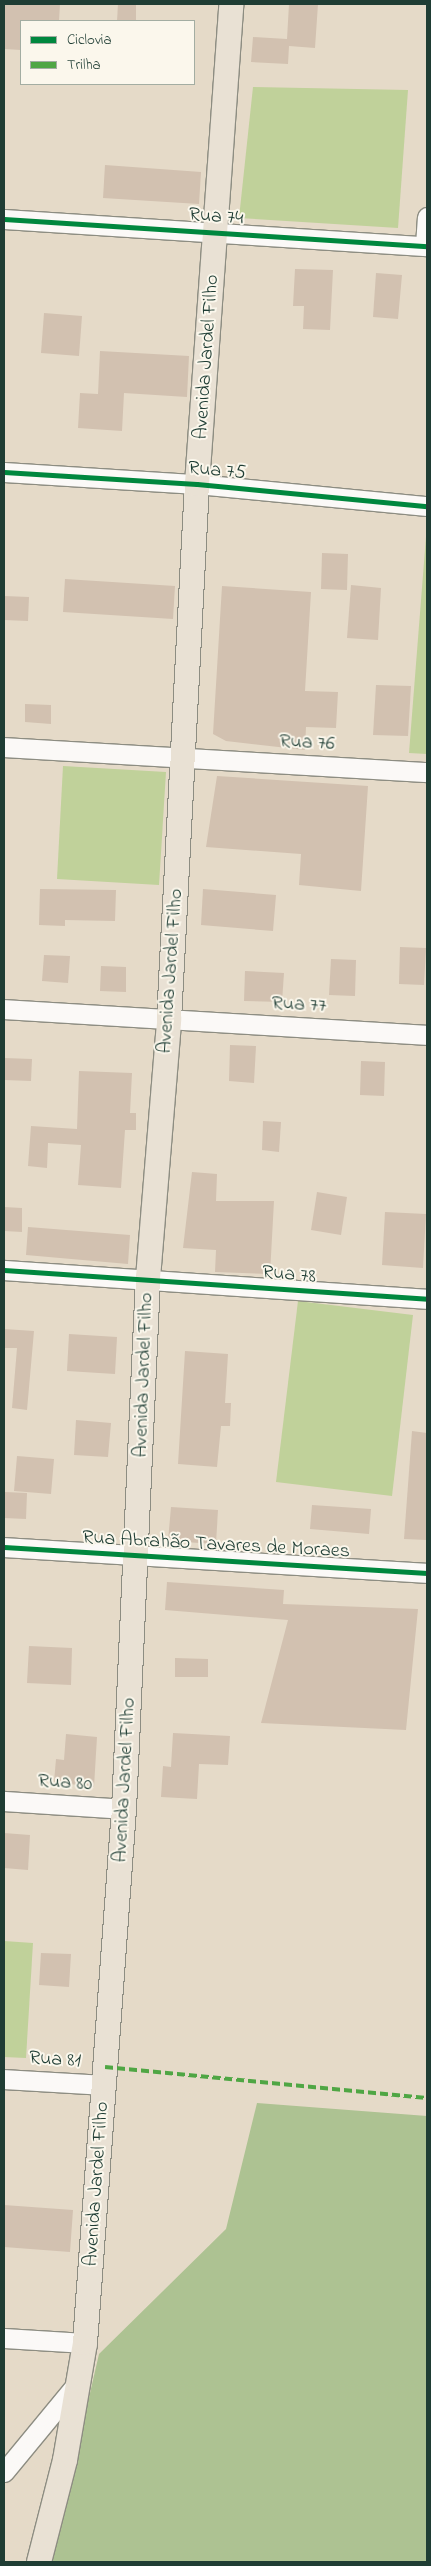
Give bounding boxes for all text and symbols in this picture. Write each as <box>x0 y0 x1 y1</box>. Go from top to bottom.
legend <box>20 20 195 85</box>
text: Ciclovia <box>67 29 112 51</box>
text: Trilha <box>67 54 101 76</box>
street label: Rua 74 <box>188 203 244 231</box>
street label: Avenida Jardel Filho <box>189 274 225 440</box>
street label: Rua 75 <box>187 457 247 485</box>
street label: Rua 76 <box>279 730 335 756</box>
street label: Avenida Jardel Filho <box>153 888 189 1054</box>
street label: Rua 77 <box>271 992 327 1018</box>
street label: Rua 78 <box>261 1261 317 1289</box>
street label: Avenida Jardel Filho <box>129 1292 159 1458</box>
street label: Rua Abrahão Tavares de Moraes <box>81 1526 351 1564</box>
street label: Avenida Jardel Filho <box>109 1697 141 1863</box>
street label: Rua 80 <box>37 1769 93 1797</box>
street label: Rua 81 <box>28 2046 82 2074</box>
street label: Avenida Jardel Filho <box>79 2101 115 2267</box>

